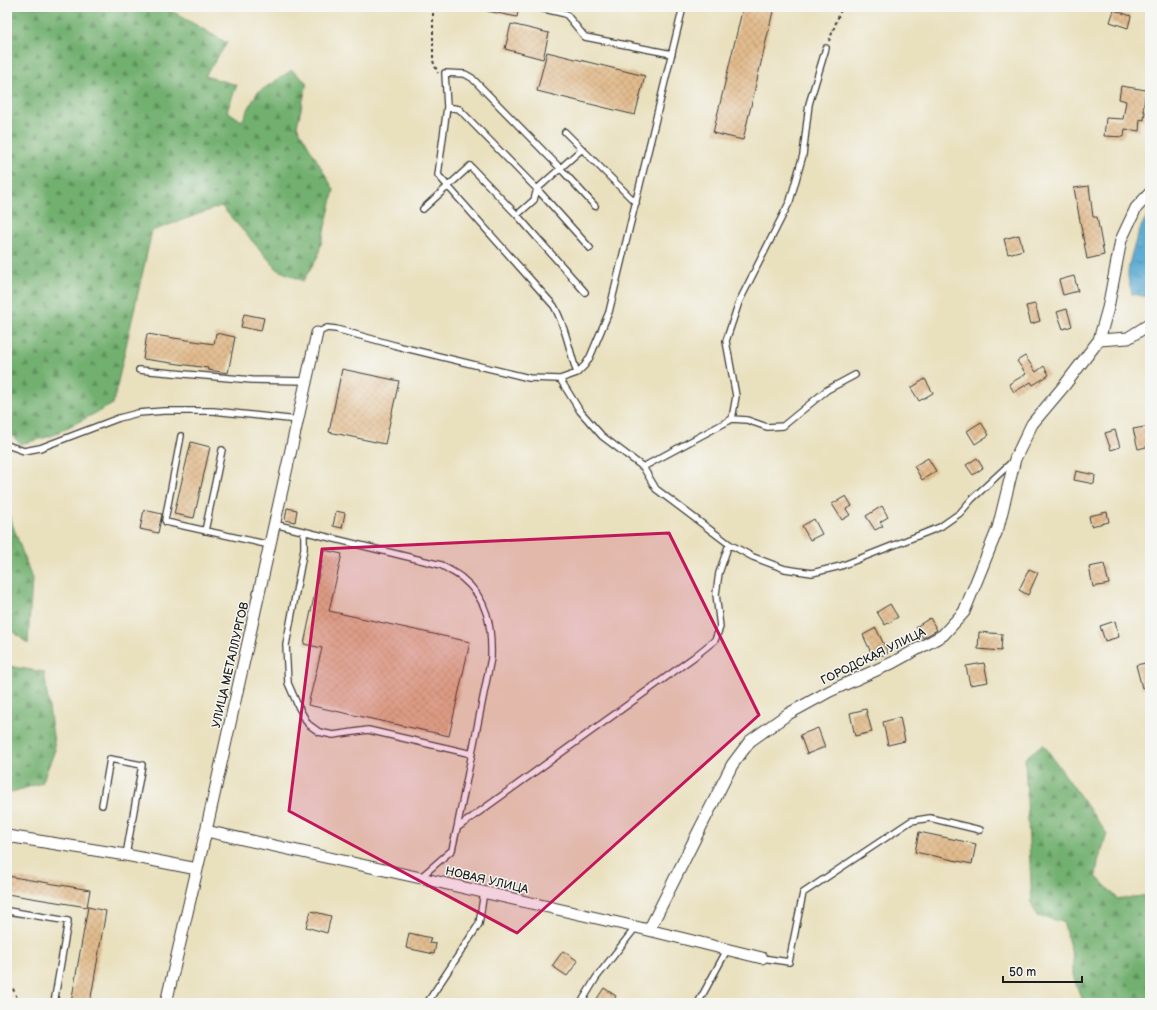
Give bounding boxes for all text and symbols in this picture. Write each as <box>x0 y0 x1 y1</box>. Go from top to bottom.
street label: УЛИЦА МЕТАЛЛУРГОВ <box>209 600 252 730</box>
street label: ГОРОДСКАЯ УЛИЦА <box>819 624 929 688</box>
street label: НОВАЯ УЛИЦА <box>444 864 531 898</box>
scale bar <box>1003 958 1082 984</box>
text: 50 m <box>1009 965 1036 980</box>

